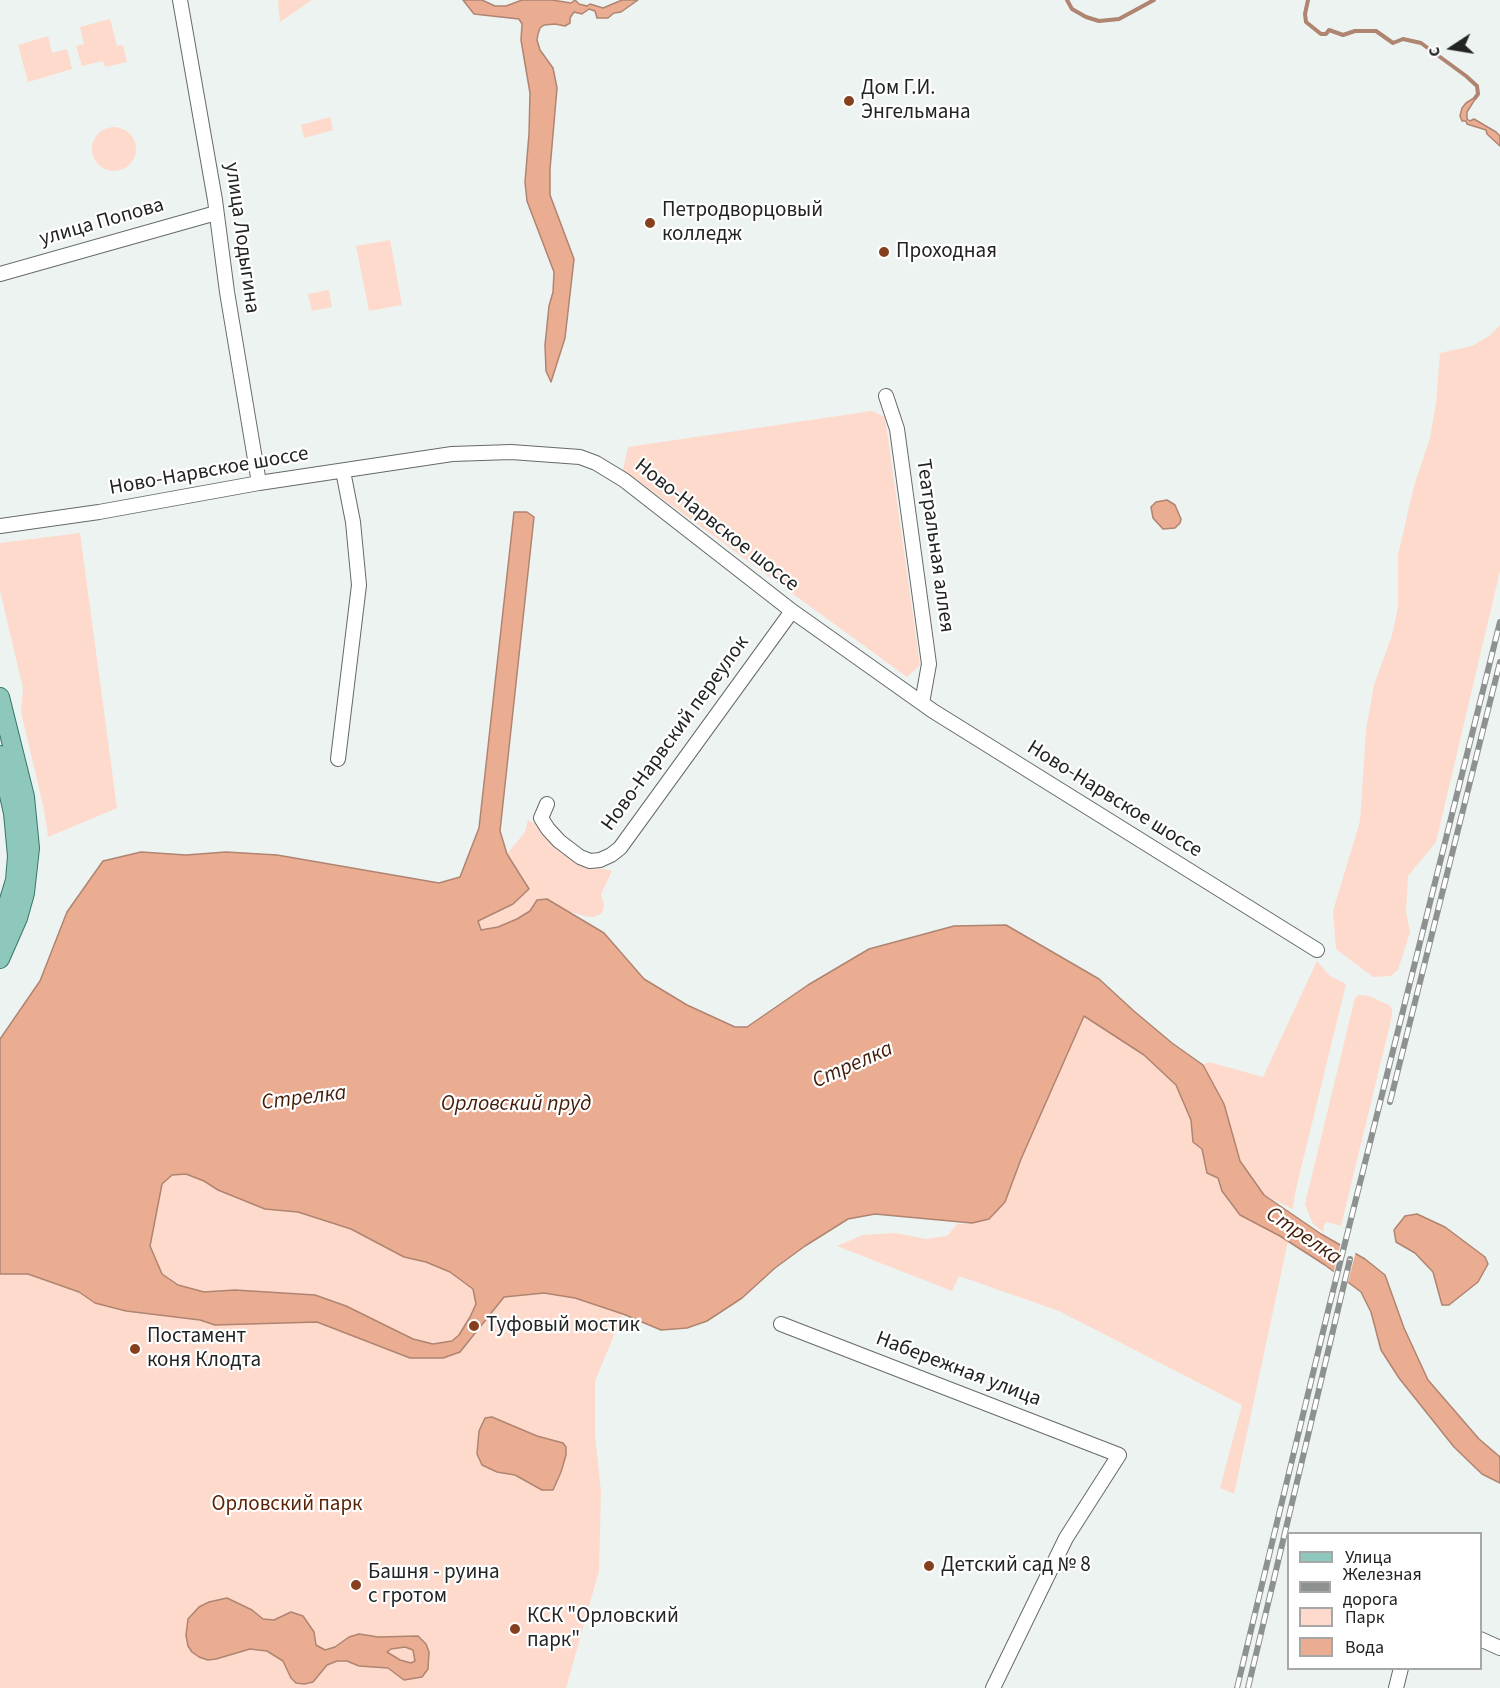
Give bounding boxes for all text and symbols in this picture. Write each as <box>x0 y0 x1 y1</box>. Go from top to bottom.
north arrow <box>1422 18 1482 78</box>
text: С <box>1423 45 1446 59</box>
place label: Дом Г.И. Энгельмана <box>861 76 971 126</box>
marker: Дом Г.И. Энгельмана <box>842 94 856 108</box>
street label: улица Лодыгина <box>218 161 264 315</box>
street label: улица Попова <box>37 193 167 253</box>
place label: Петродворцовый колледж <box>662 198 823 248</box>
marker: Петродворцовый колледж <box>643 216 657 230</box>
place label: Проходная <box>896 239 997 265</box>
marker: Проходная <box>877 245 891 259</box>
street label: Ново-Нарвское шоссе <box>107 442 311 502</box>
street label: Ново-Нарвское шоссе <box>629 454 803 598</box>
street label: Театральная аллея <box>909 458 959 634</box>
street label: Ново-Нарвский переулок <box>597 632 755 836</box>
street label: Ново-Нарвское шоссе <box>1022 736 1206 864</box>
water label: Стрелка <box>809 1037 897 1095</box>
water label: Стрелка <box>260 1081 348 1117</box>
water label: Орловский пруд <box>441 1092 591 1118</box>
water label: Стрелка <box>1260 1202 1346 1272</box>
place label: Туфовый мостик <box>486 1313 640 1339</box>
marker: Туфовый мостик <box>467 1319 481 1333</box>
place label: Постамент коня Клодта <box>147 1324 261 1374</box>
street label: Набережная улица <box>872 1327 1044 1413</box>
marker: Постамент коня Клодта <box>128 1342 142 1356</box>
park label: Орловский парк <box>212 1492 362 1518</box>
legend <box>1287 1532 1482 1670</box>
text: Улица <box>1345 1545 1392 1570</box>
place label: Детский сад № 8 <box>941 1553 1091 1579</box>
marker: Детский сад № 8 <box>922 1559 936 1573</box>
place label: Башня - руина с гротом <box>368 1560 500 1610</box>
text: Железная дорога <box>1343 1562 1422 1612</box>
marker: Башня - руина с гротом <box>349 1578 363 1592</box>
place label: КСК "Орловский парк" <box>527 1604 679 1654</box>
text: Парк <box>1345 1605 1385 1630</box>
marker: КСК "Орловский парк" <box>508 1622 522 1636</box>
text: Вода <box>1345 1635 1384 1660</box>

